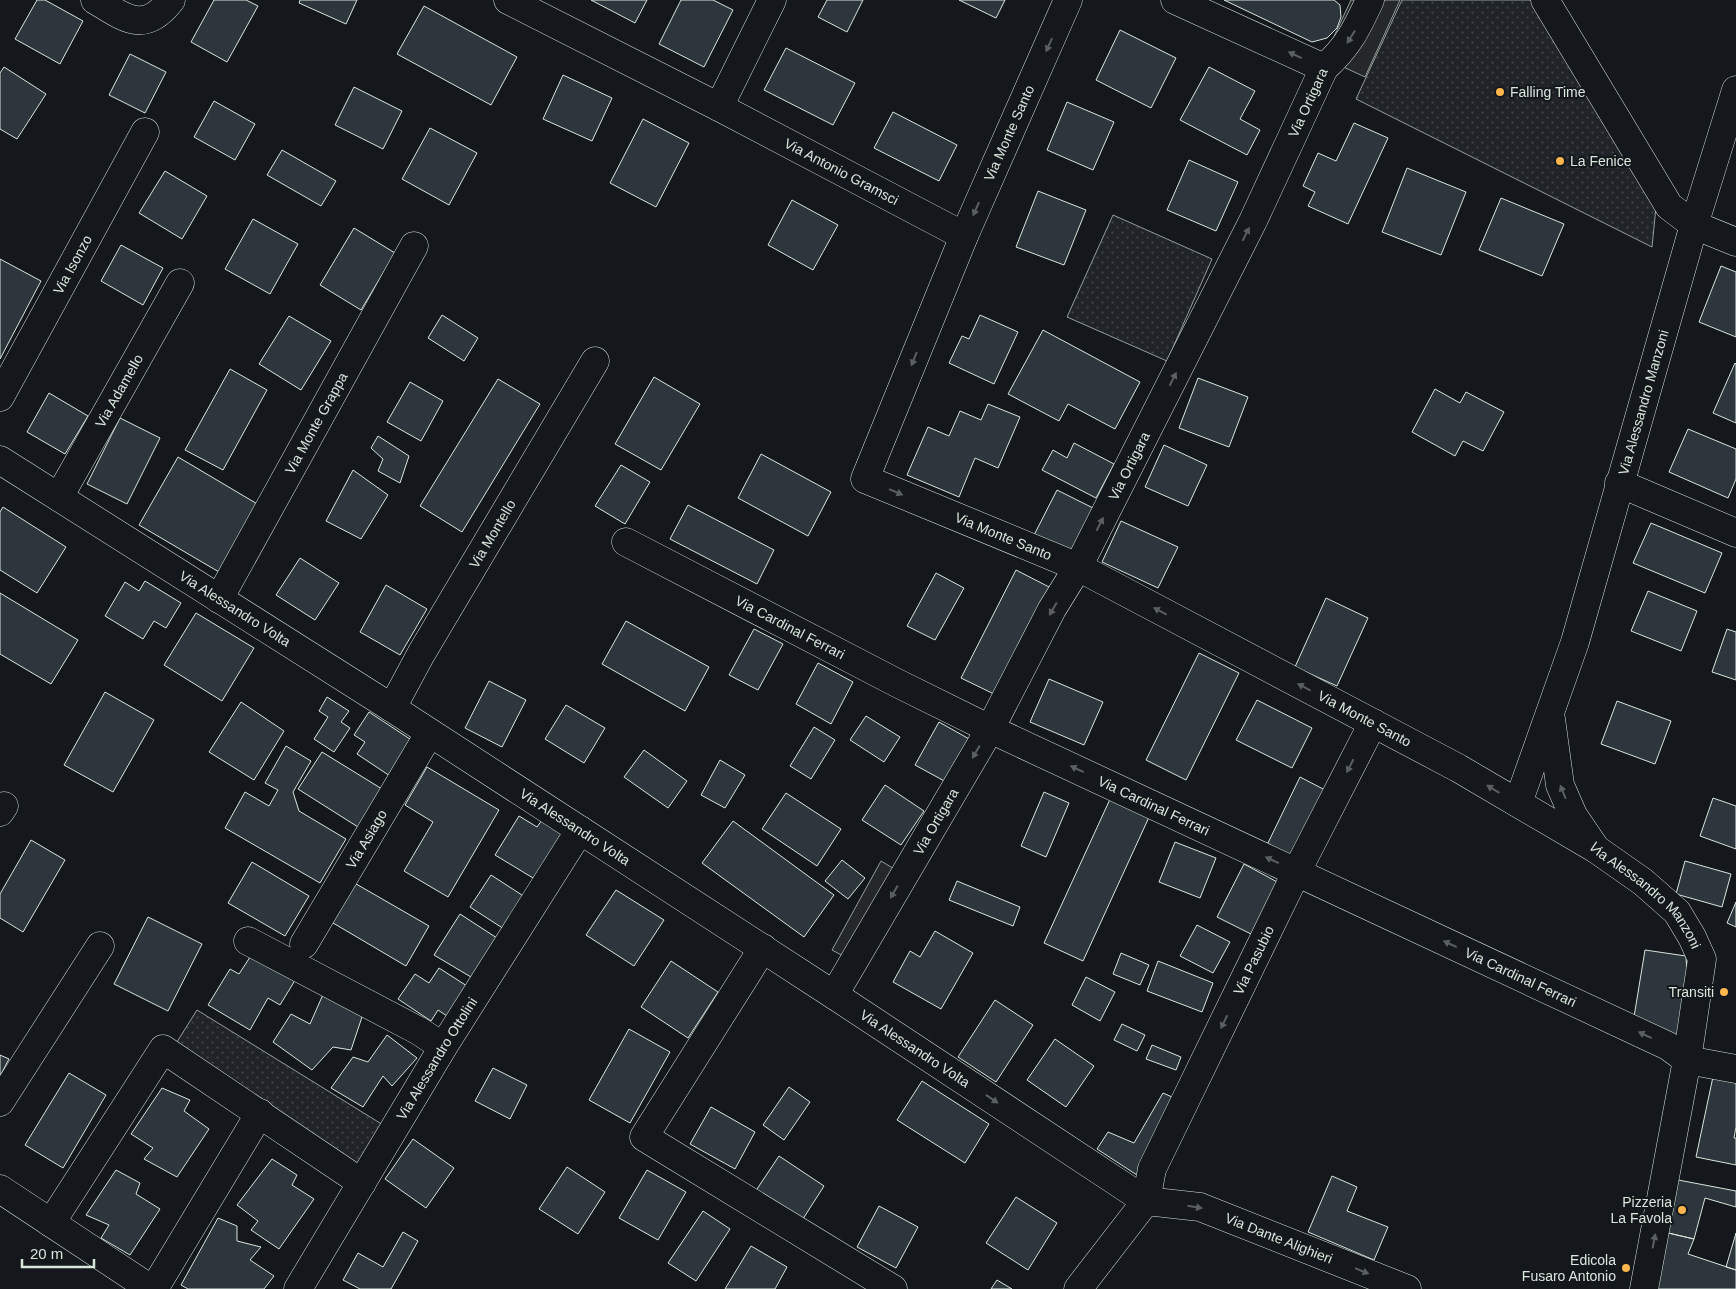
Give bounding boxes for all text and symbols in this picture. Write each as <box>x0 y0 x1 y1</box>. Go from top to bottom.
one-way arrow <box>1347 31 1356 44</box>
one-way arrow <box>1044 38 1052 52</box>
one-way arrow <box>1288 50 1302 58</box>
street label: Via Ortigara <box>1285 65 1331 140</box>
street label: Via Monte Santo <box>981 82 1037 183</box>
place label: Falling Time <box>1510 84 1586 100</box>
marker: Falling Time <box>1494 86 1506 98</box>
street label: Via Antonio Gramsci <box>782 135 901 208</box>
place label: La Fenice <box>1570 153 1632 169</box>
marker: La Fenice <box>1554 155 1566 167</box>
one-way arrow <box>971 202 979 216</box>
one-way arrow <box>1242 226 1250 241</box>
street label: Via Isonzo <box>50 232 95 297</box>
street label: Via Alessandro Manzoni <box>1615 328 1672 477</box>
street label: Via Adamello <box>92 351 146 430</box>
one-way arrow <box>909 352 917 366</box>
street label: Via Monte Grappa <box>282 369 351 477</box>
one-way arrow <box>1169 371 1177 386</box>
street label: Via Ortigara <box>1105 429 1153 503</box>
one-way arrow <box>889 488 903 496</box>
street label: Via Montello <box>466 497 519 571</box>
street label: Via Monte Santo <box>953 509 1054 563</box>
one-way arrow <box>1096 517 1104 531</box>
street label: Via Alessandro Volta <box>176 568 294 650</box>
street label: Via Cardinal Ferrari <box>733 592 848 662</box>
one-way arrow <box>1048 602 1057 615</box>
one-way arrow <box>1153 607 1168 615</box>
one-way arrow <box>1297 683 1311 691</box>
street label: Via Monte Santo <box>1315 687 1414 750</box>
one-way arrow <box>972 746 981 759</box>
one-way arrow <box>1346 759 1354 774</box>
one-way arrow <box>1070 765 1084 773</box>
street label: Via Cardinal Ferrari <box>1095 773 1212 839</box>
one-way arrow <box>1559 784 1567 799</box>
street label: Via Alessandro Volta <box>517 785 633 869</box>
street label: Via Ortigara <box>910 785 962 858</box>
one-way arrow <box>1487 785 1500 794</box>
street label: Via Asiago <box>343 807 390 872</box>
street label: Via Alessandro Manzoni <box>1586 839 1704 951</box>
one-way arrow <box>1265 855 1279 863</box>
one-way arrow <box>890 886 899 899</box>
street label: Via Pasubio <box>1230 923 1277 997</box>
one-way arrow <box>1443 939 1457 947</box>
street label: Via Cardinal Ferrari <box>1462 944 1579 1010</box>
place label: Transiti <box>1669 984 1714 1000</box>
marker: Transiti <box>1718 986 1730 998</box>
street label: Via Alessandro Ottolini <box>393 994 480 1123</box>
street label: Via Alessandro Volta <box>857 1006 973 1091</box>
one-way arrow <box>1220 1015 1228 1029</box>
one-way arrow <box>1638 1031 1652 1039</box>
one-way arrow <box>985 1094 998 1104</box>
place label: Pizzeria La Favola <box>1611 1194 1672 1226</box>
one-way arrow <box>1187 1203 1203 1211</box>
marker: Pizzeria La Favola <box>1676 1204 1688 1216</box>
street label: Via Dante Alighieri <box>1223 1210 1335 1267</box>
one-way arrow <box>1650 1233 1658 1249</box>
scale bar <box>22 1236 95 1268</box>
text: 20 m <box>30 1245 63 1262</box>
place label: Edicola Fusaro Antonio <box>1522 1252 1616 1284</box>
marker: Edicola Fusaro Antonio <box>1620 1262 1632 1274</box>
one-way arrow <box>1355 1268 1369 1276</box>

